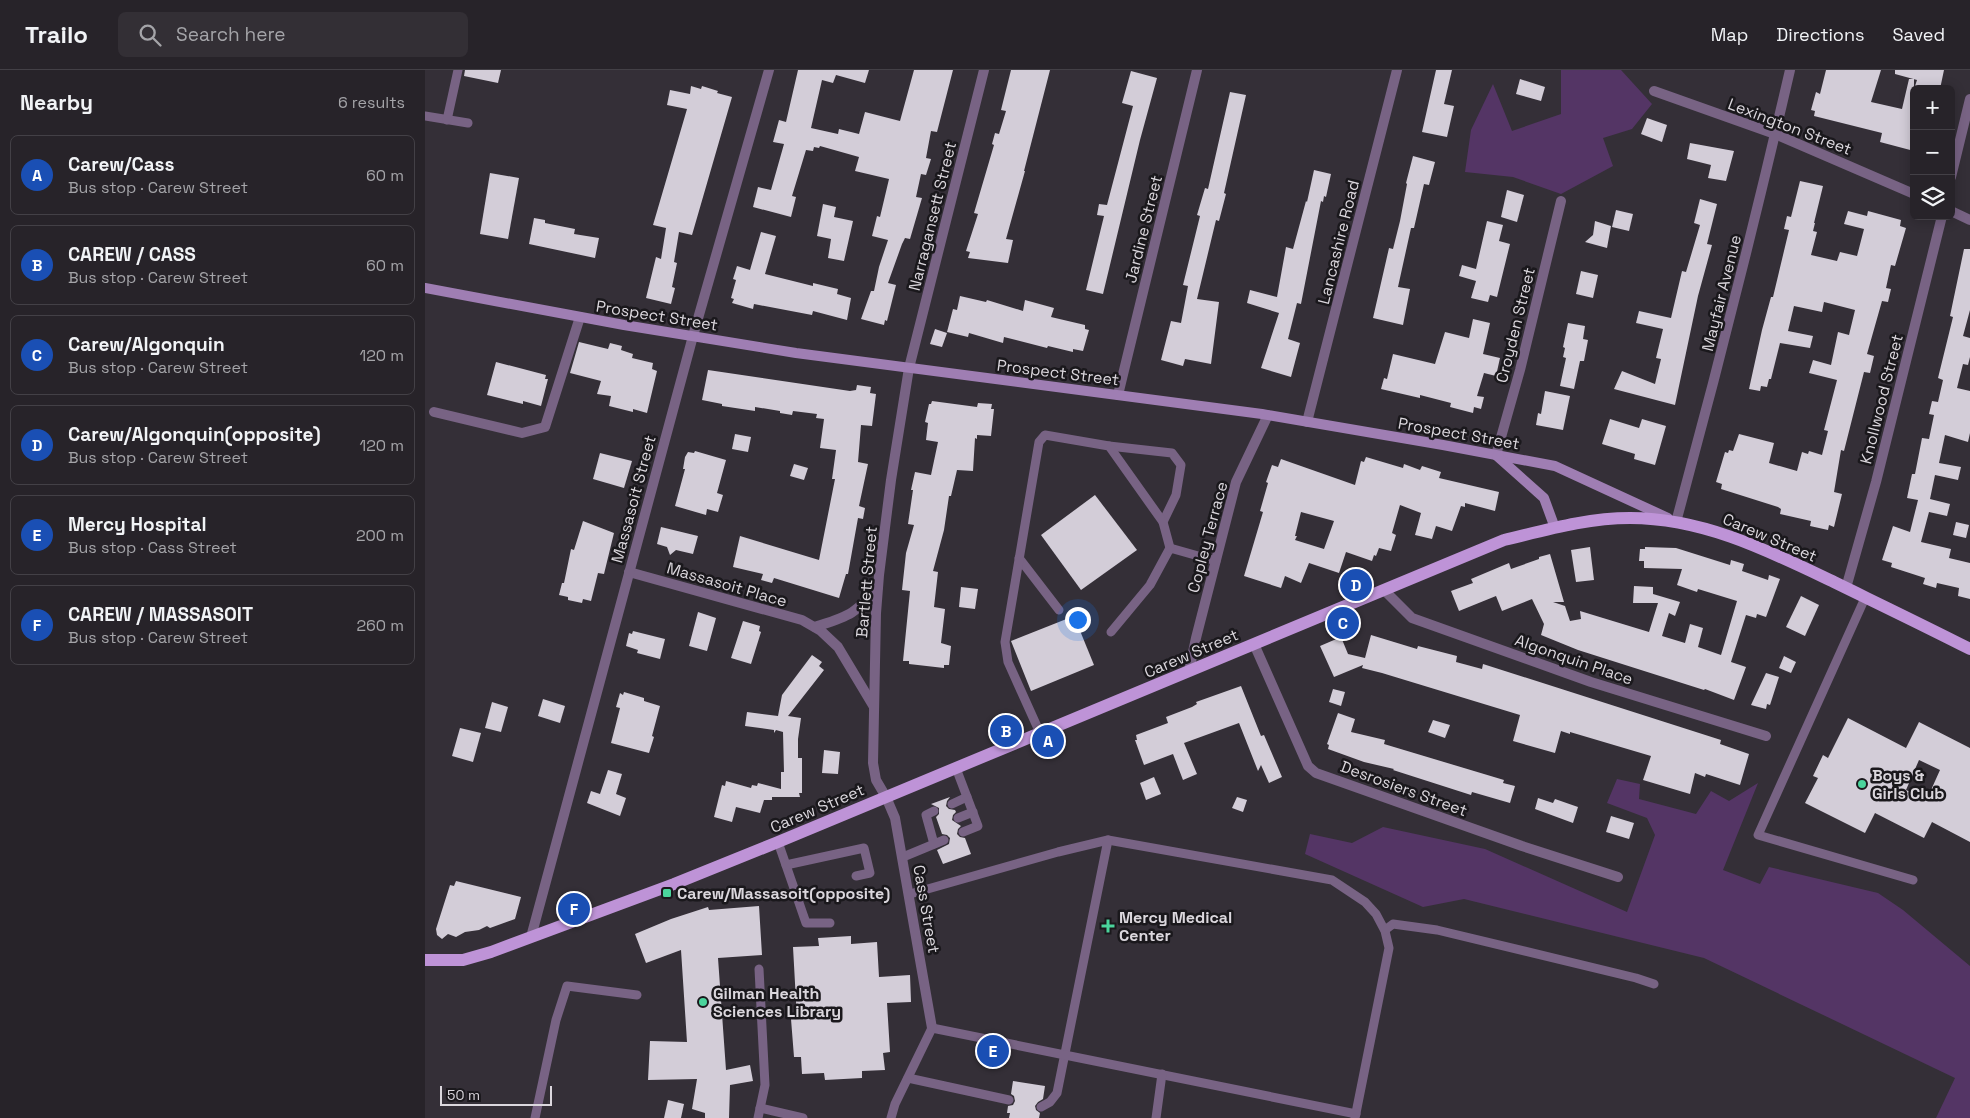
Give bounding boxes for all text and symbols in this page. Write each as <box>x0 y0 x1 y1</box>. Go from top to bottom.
search box <box>118 12 468 57</box>
text: Trailo <box>25 19 88 50</box>
icon: search <box>136 21 164 49</box>
text: Search here <box>176 22 286 47</box>
text: Map <box>1711 23 1748 46</box>
text: Directions <box>1776 23 1865 46</box>
text: Saved <box>1893 23 1945 46</box>
map controls <box>1910 85 1955 220</box>
button: + <box>1910 85 1955 130</box>
text: Nearby <box>20 89 93 116</box>
text: 6 results <box>338 92 405 113</box>
street label: Lexington Street <box>1725 93 1855 160</box>
button: − <box>1910 130 1955 175</box>
street label: Narragansett Street <box>904 139 961 293</box>
text: Carew/Cass <box>68 152 175 177</box>
text: A <box>32 165 42 186</box>
text: 60 m <box>366 165 404 186</box>
street label: Jardine Street <box>1120 173 1167 285</box>
button: layers <box>1910 175 1955 220</box>
text: Bus stop · Carew Street <box>68 177 248 198</box>
street label: Lancashire Road <box>1313 178 1364 306</box>
street label: Mayfair Avenue <box>1697 233 1746 353</box>
text: CAREW / CASS <box>68 242 196 267</box>
text: B <box>32 255 42 276</box>
text: 60 m <box>366 255 404 276</box>
street label: Croyden Street <box>1491 265 1540 385</box>
text: Bus stop · Carew Street <box>68 267 248 288</box>
street label: Prospect Street <box>594 295 719 335</box>
text: Carew/Algonquin <box>68 332 225 357</box>
street label: Knollwood Street <box>1855 332 1908 466</box>
text: C <box>32 345 42 366</box>
text: 120 m <box>360 345 404 366</box>
street label: Prospect Street <box>996 355 1120 390</box>
text: Bus stop · Carew Street <box>68 357 248 378</box>
street label: Prospect Street <box>1396 412 1521 455</box>
text: Carew/Algonquin(opposite) <box>68 422 321 447</box>
street label: Massasoit Street <box>606 433 661 565</box>
text: D <box>32 435 42 456</box>
text: 120 m <box>360 435 404 456</box>
text: Bus stop · Carew Street <box>68 447 248 468</box>
street label: Copley Terrace <box>1183 479 1232 595</box>
street label: Carew Street <box>1720 508 1820 567</box>
text: Mercy Hospital <box>68 512 207 537</box>
text: E <box>33 525 41 546</box>
text: 200 m <box>356 525 404 546</box>
street label: Bartlett Street <box>851 525 882 639</box>
text: Bus stop · Cass Street <box>68 537 237 558</box>
street label: Massasoit Place <box>664 557 789 612</box>
pin: D <box>1340 566 1372 604</box>
text: CAREW / MASSASOIT <box>68 602 253 627</box>
pin: C <box>1327 604 1359 642</box>
your location <box>1065 607 1091 633</box>
text: F <box>33 615 41 636</box>
text: 260 m <box>356 615 404 636</box>
street label: Carew Street <box>1141 624 1241 683</box>
text: Bus stop · Carew Street <box>68 627 248 648</box>
street label: Algonquin Place <box>1512 629 1636 689</box>
pin: B <box>990 712 1022 750</box>
pin: A <box>1032 722 1064 760</box>
street label: Desrosiers Street <box>1338 756 1470 821</box>
place label: Boys & Girls Club <box>1872 765 1945 804</box>
marker: Boys & Girls Club <box>1856 778 1868 790</box>
street label: Carew Street <box>767 779 867 838</box>
street label: Cass Street <box>908 863 945 955</box>
place label: Carew/Massasoit(opposite) <box>677 883 890 904</box>
marker: Carew/Massasoit(opposite) <box>661 887 673 899</box>
pin: F <box>558 890 590 928</box>
place label: Mercy Medical Center <box>1119 907 1232 946</box>
marker: Mercy Medical Center <box>1101 919 1115 933</box>
place label: Gilman Health Sciences Library <box>713 983 841 1022</box>
marker: Gilman Health Sciences Library <box>697 996 709 1008</box>
pin: E <box>977 1032 1009 1070</box>
scale bar <box>440 1083 553 1106</box>
text: 50 m <box>447 1086 480 1104</box>

